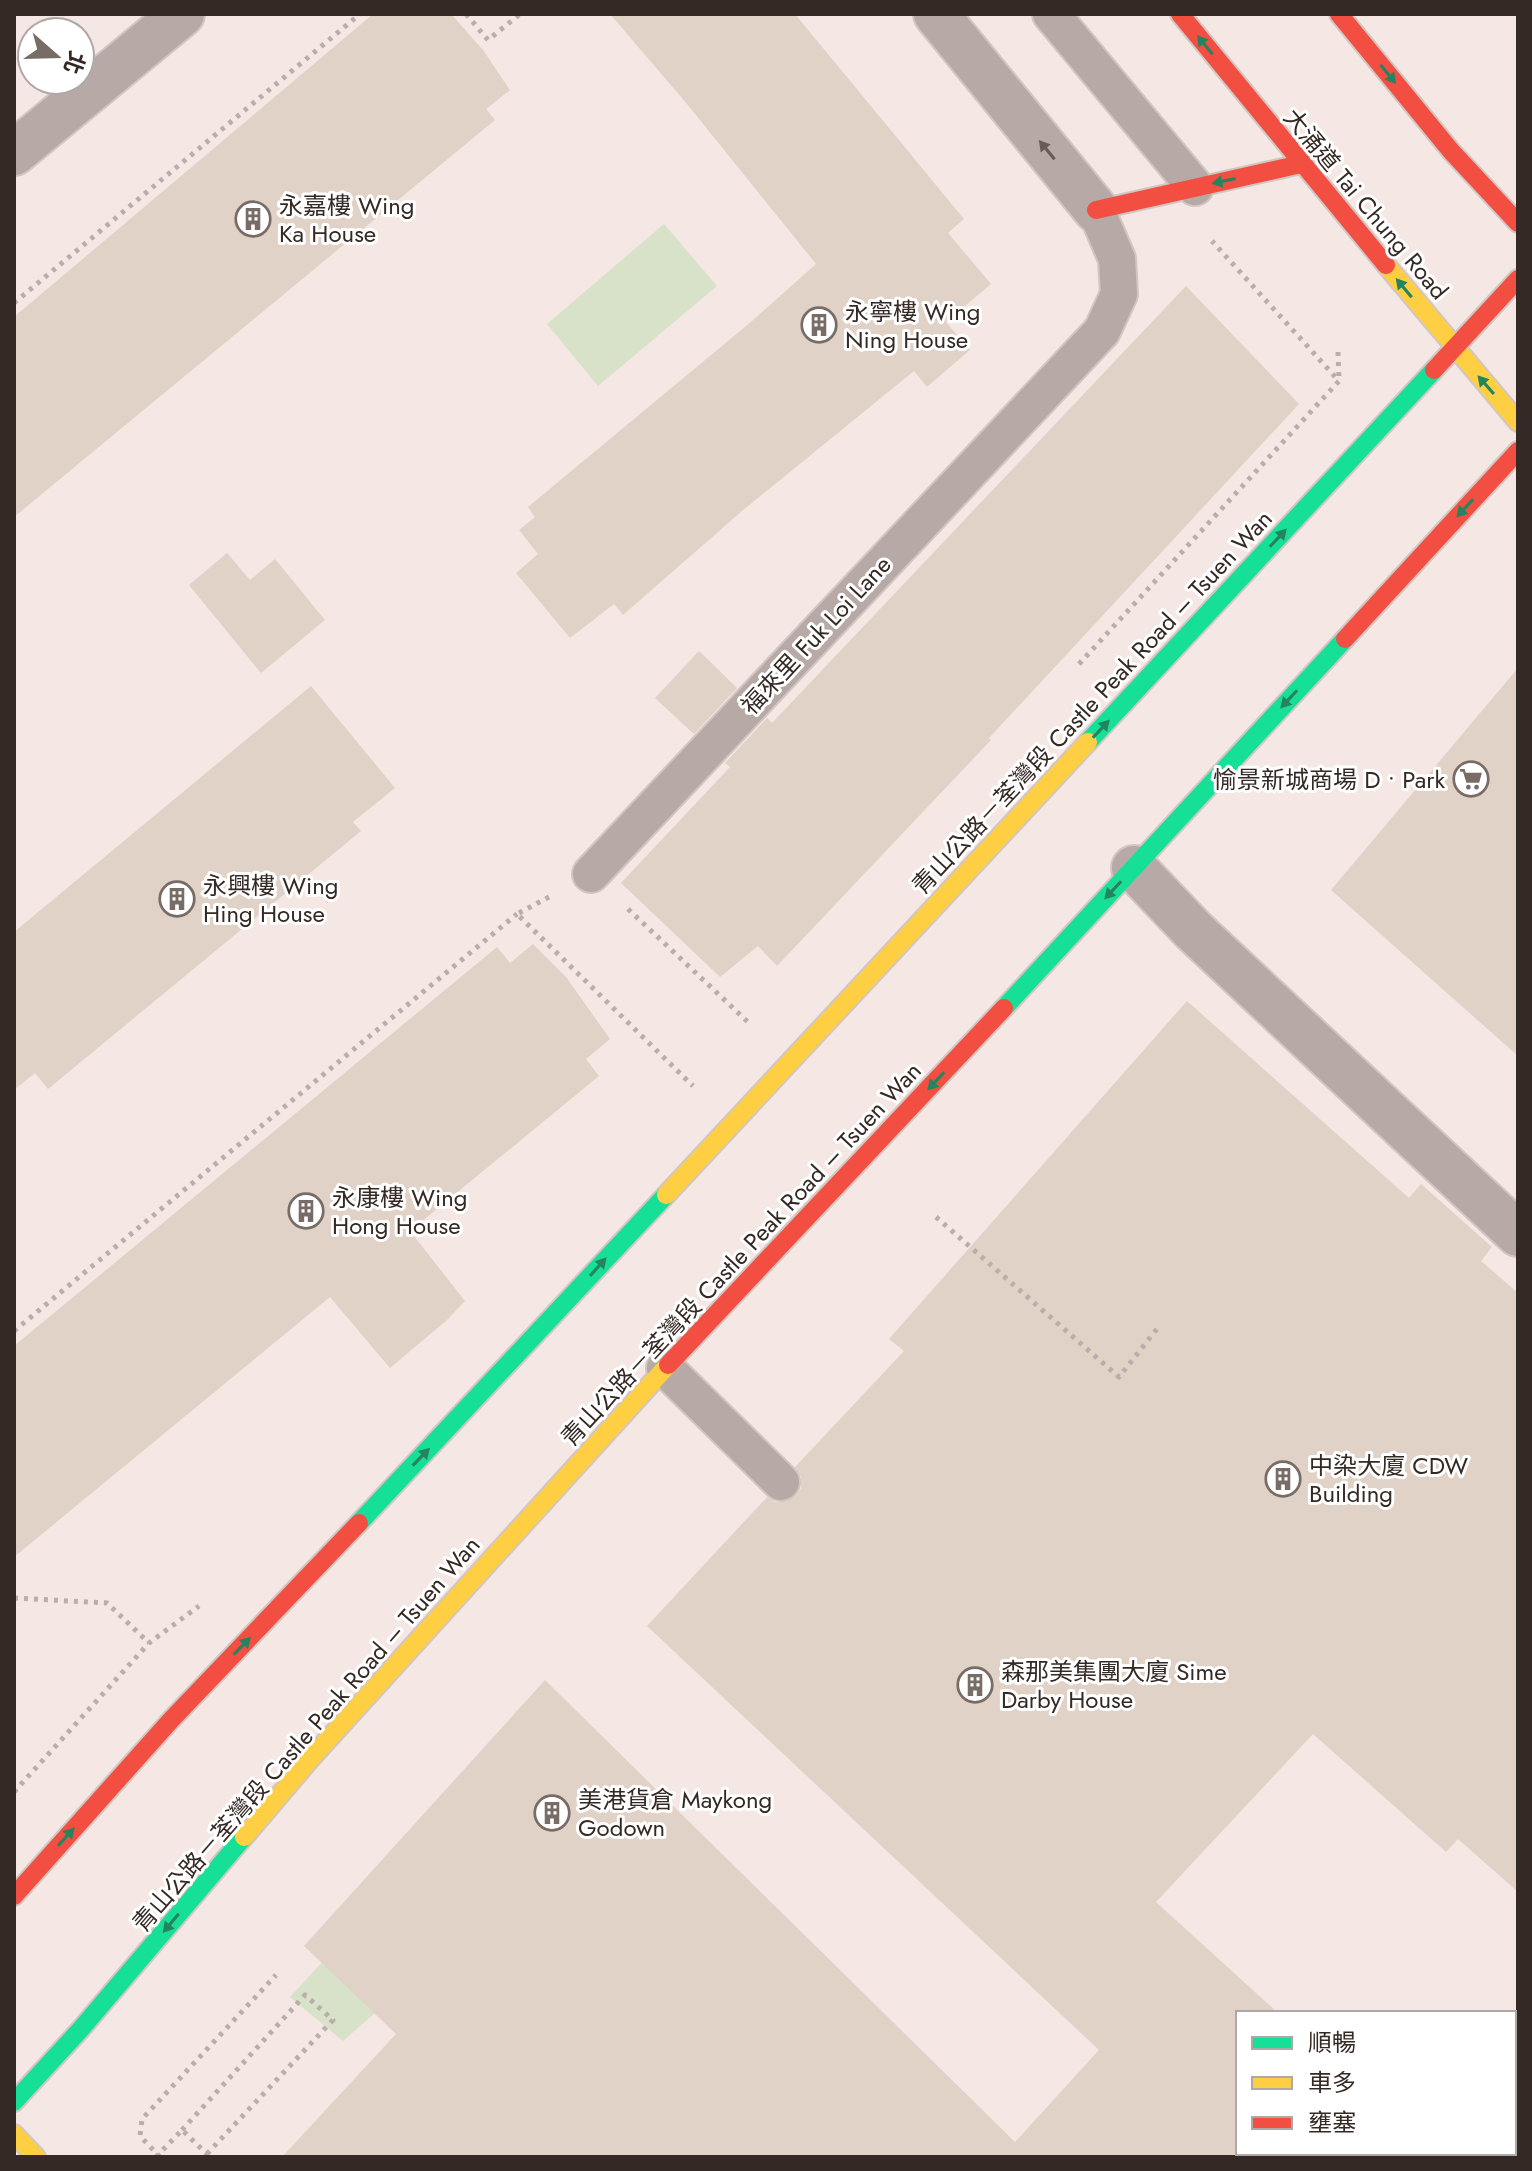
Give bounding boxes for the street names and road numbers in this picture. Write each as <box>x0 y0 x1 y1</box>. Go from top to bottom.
street label: 大涌道 Tai Chung Road <box>1276 101 1456 307</box>
street label: 青山公路－荃灣段 Castle Peak Road – Tsuen Wan <box>904 502 1280 902</box>
street label: 福來里 Fuk Loi Lane <box>733 548 899 722</box>
street label: 青山公路－荃灣段 Castle Peak Road – Tsuen Wan <box>553 1054 929 1454</box>
street label: 青山公路－荃灣段 Castle Peak Road – Tsuen Wan <box>124 1528 488 1940</box>

